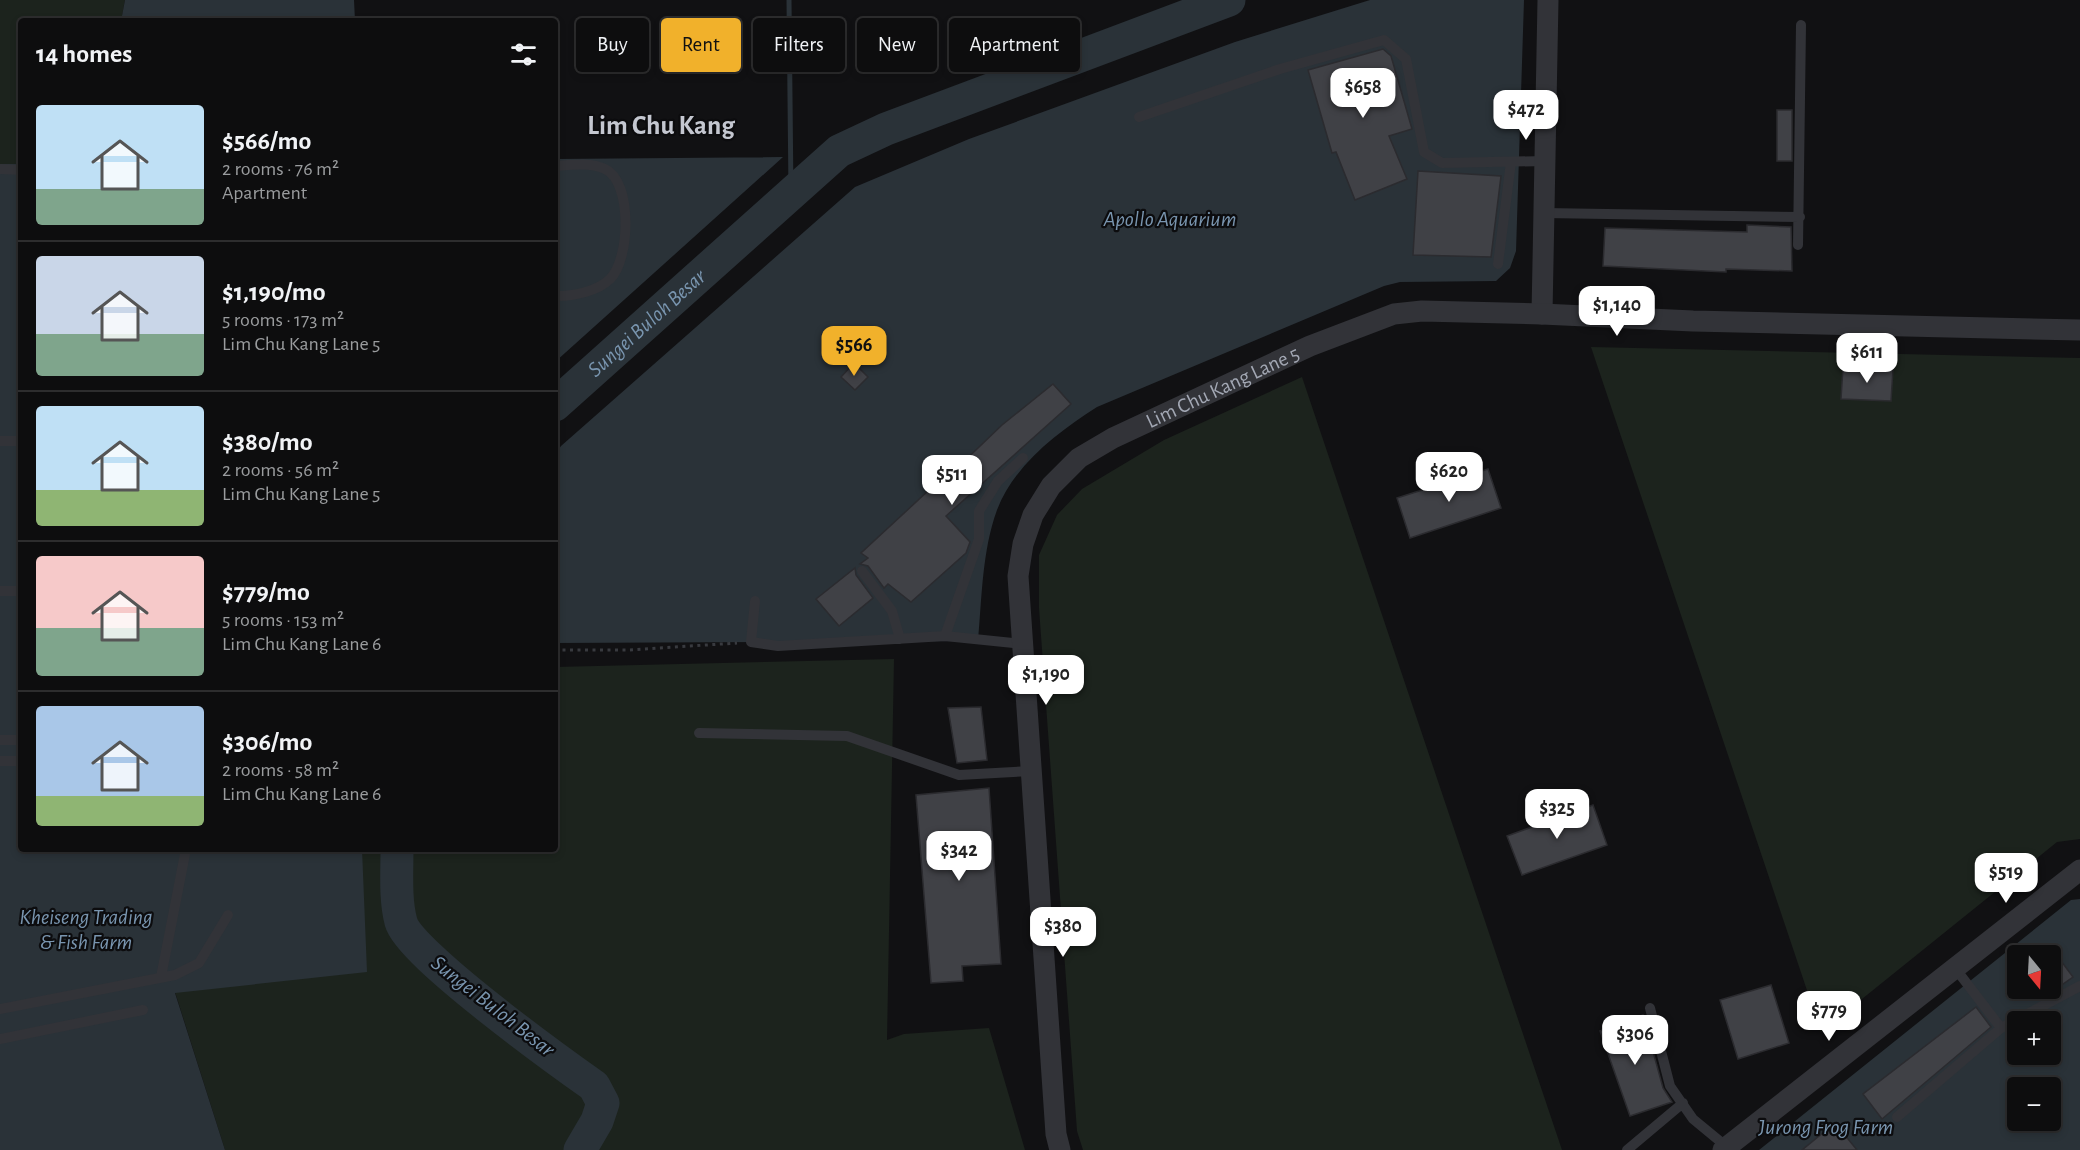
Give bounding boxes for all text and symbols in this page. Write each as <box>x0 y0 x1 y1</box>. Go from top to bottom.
chip: Buy <box>576 18 649 72</box>
chip: Rent <box>661 18 741 72</box>
chip: Filters <box>753 18 845 72</box>
chip: New <box>857 18 937 72</box>
chip: Apartment <box>949 18 1080 72</box>
icon: filters <box>507 38 540 71</box>
text: 14 homes <box>36 41 132 67</box>
pin: $658 <box>1327 68 1399 119</box>
text: $658 <box>1344 77 1382 97</box>
pin: $472 <box>1490 90 1562 141</box>
text: $472 <box>1507 99 1545 119</box>
district label: Lim Chu Kang <box>587 112 735 139</box>
text: $566/mo <box>222 128 311 154</box>
icon: home <box>84 129 156 201</box>
text: 2 rooms · 76 m² <box>222 159 339 179</box>
text: Apartment <box>222 183 307 203</box>
water label: Apollo Aquarium <box>1103 208 1236 231</box>
water label: Sungei Buloh Besar <box>584 264 710 381</box>
text: $1,190/mo <box>222 279 326 305</box>
icon: home <box>84 280 156 352</box>
pin: $1,140 <box>1568 286 1666 337</box>
text: $1,140 <box>1593 295 1641 315</box>
text: 5 rooms · 173 m² <box>222 310 344 330</box>
pin: $566 <box>818 326 890 377</box>
pin: $611 <box>1831 333 1903 384</box>
text: Lim Chu Kang Lane 5 <box>222 334 380 354</box>
text: $566 <box>836 335 872 355</box>
street label: Lim Chu Kang Lane 5 <box>1143 342 1302 432</box>
text: $611 <box>1850 342 1884 362</box>
text: $380/mo <box>222 429 312 455</box>
icon: home <box>84 430 156 502</box>
pin: $620 <box>1413 452 1485 503</box>
pin: $511 <box>916 455 988 506</box>
text: 2 rooms · 56 m² <box>222 460 339 480</box>
text: $620 <box>1430 461 1468 481</box>
text: $511 <box>936 464 968 484</box>
text: Lim Chu Kang Lane 5 <box>222 484 380 504</box>
text: $779/mo <box>222 579 310 605</box>
icon: home <box>84 580 156 652</box>
text: 5 rooms · 153 m² <box>222 610 344 630</box>
text: Lim Chu Kang Lane 6 <box>222 634 382 654</box>
pin: $1,190 <box>997 655 1095 706</box>
text: $1,190 <box>1022 664 1070 684</box>
text: $306/mo <box>222 729 312 755</box>
icon: home <box>84 730 156 802</box>
text: 2 rooms · 58 m² <box>222 760 339 780</box>
text: Lim Chu Kang Lane 6 <box>222 784 382 804</box>
pin: $325 <box>1521 789 1593 840</box>
text: $325 <box>1539 798 1575 818</box>
pin: $342 <box>923 831 995 882</box>
text: $342 <box>940 840 978 860</box>
pin: $519 <box>1970 853 2042 904</box>
text: $519 <box>1989 862 2023 882</box>
water label: Kheiseng Trading & Fish Farm <box>19 906 153 953</box>
pin: $380 <box>1027 907 1099 958</box>
text: $380 <box>1044 916 1082 936</box>
north arrow <box>2007 945 2061 999</box>
map controls <box>2007 945 2061 1131</box>
water label: Sungei Buloh Besar <box>427 951 559 1061</box>
pin: $779 <box>1793 991 1865 1042</box>
text: $779 <box>1811 1000 1847 1020</box>
button: + <box>2007 1011 2061 1065</box>
pin: $306 <box>1599 1015 1671 1066</box>
text: $306 <box>1616 1024 1654 1044</box>
button: − <box>2007 1077 2061 1131</box>
water label: Jurong Frog Farm <box>1758 1116 1893 1138</box>

